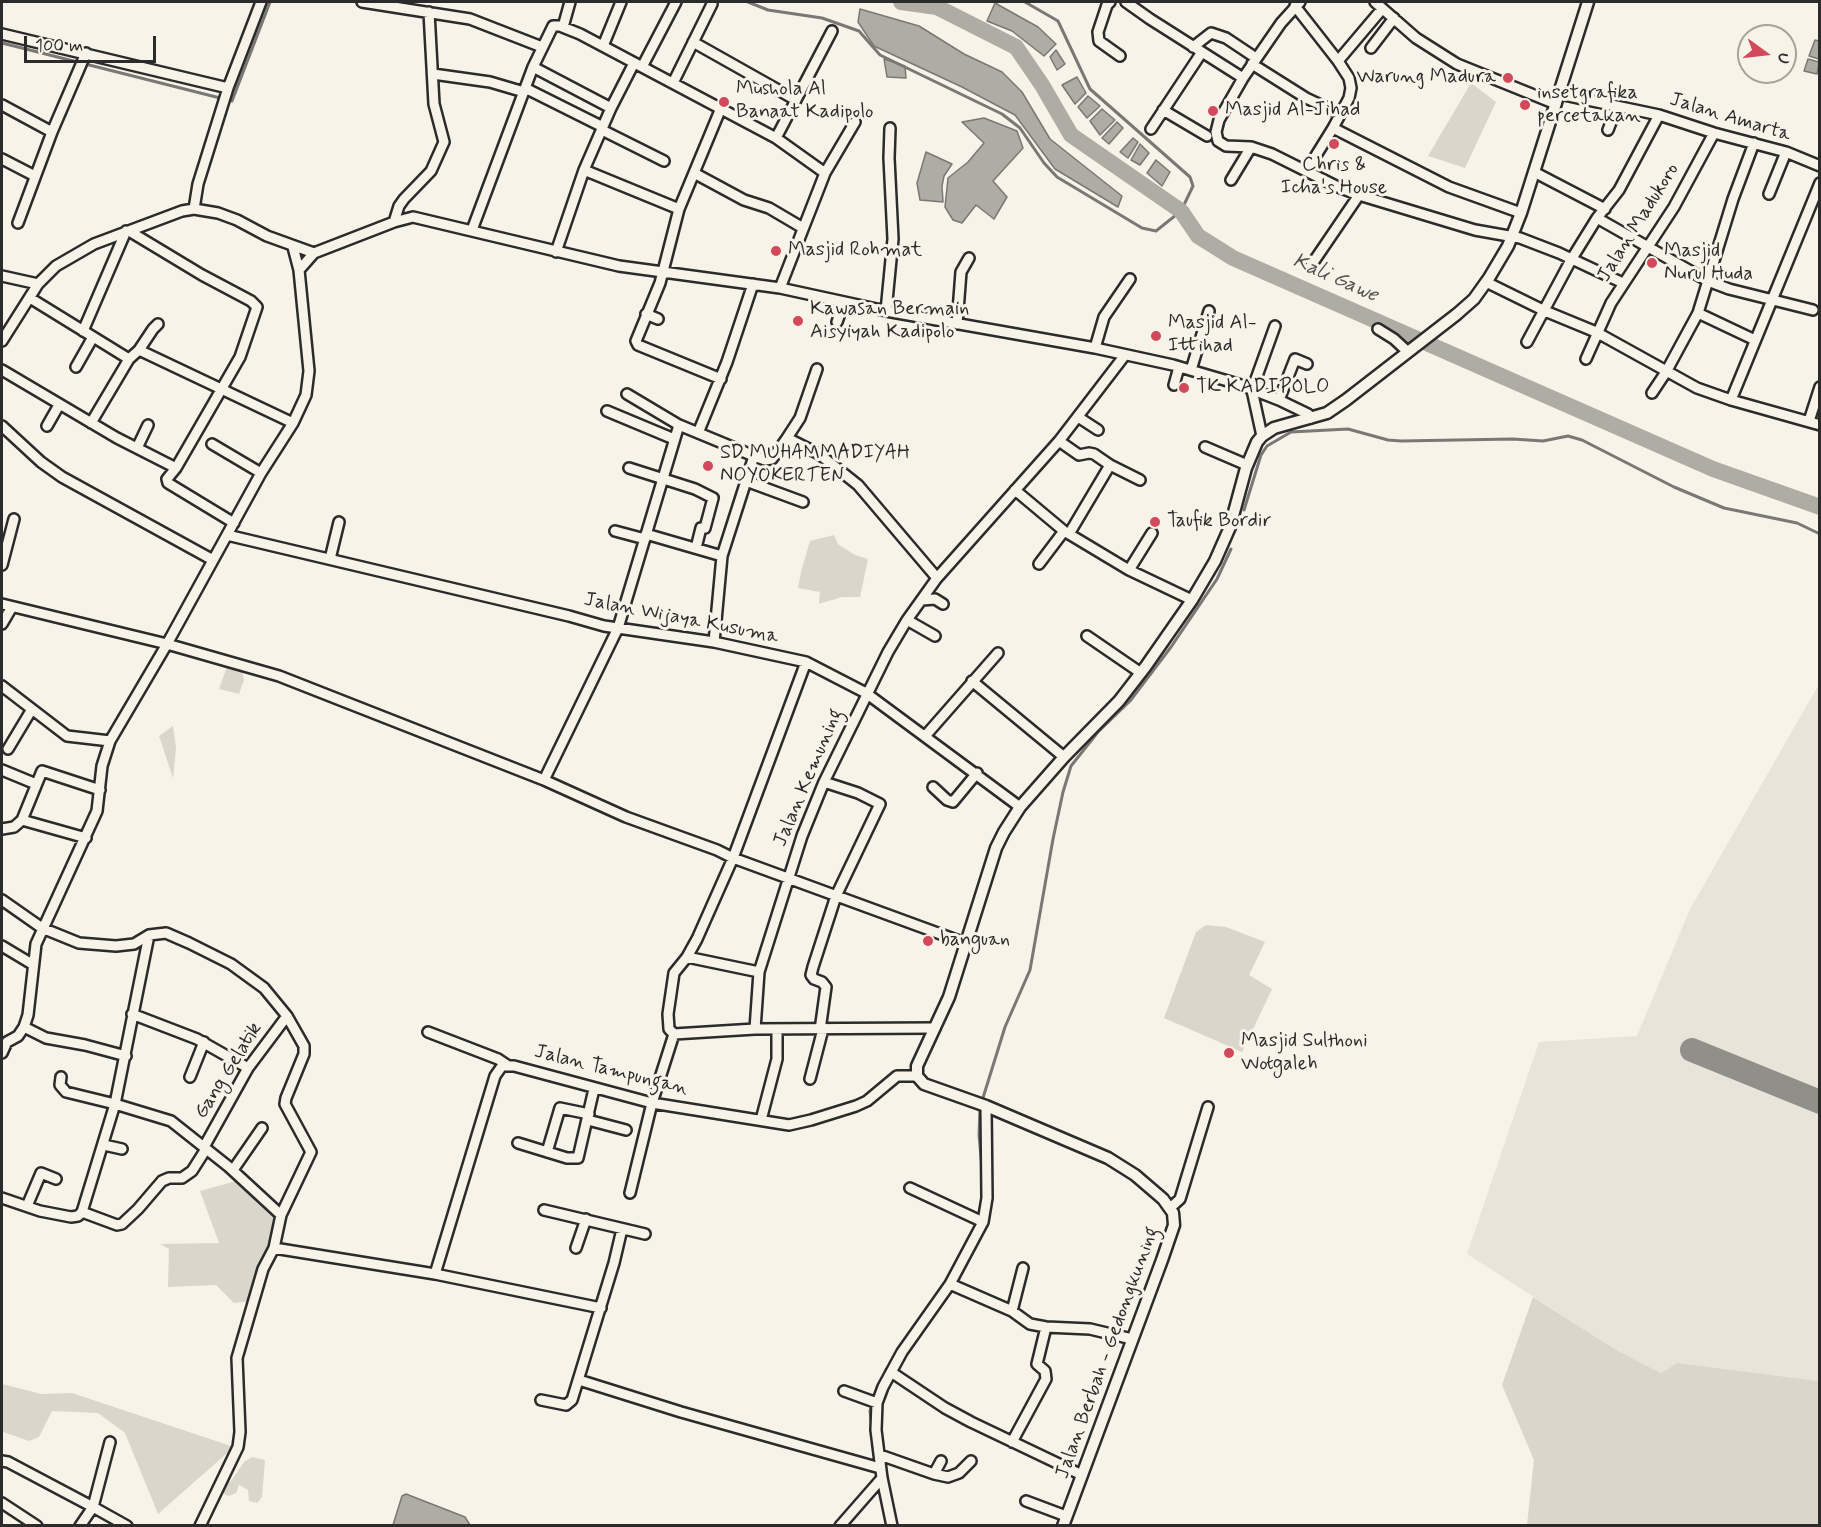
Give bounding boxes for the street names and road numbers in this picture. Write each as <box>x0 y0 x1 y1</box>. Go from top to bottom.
street label: Jalan Amarta <box>1666 88 1794 148</box>
street label: Jalan Madukoro <box>1593 159 1685 287</box>
street label: Jalan Wijaya Kusuma <box>582 588 780 650</box>
street label: Jalan Kemuning <box>769 705 849 851</box>
street label: Gang Gelatik <box>190 1018 268 1124</box>
street label: Jalan Tampungan <box>532 1040 690 1102</box>
street label: Jalan Berbah - Gedongkuning <box>1051 1224 1165 1482</box>

